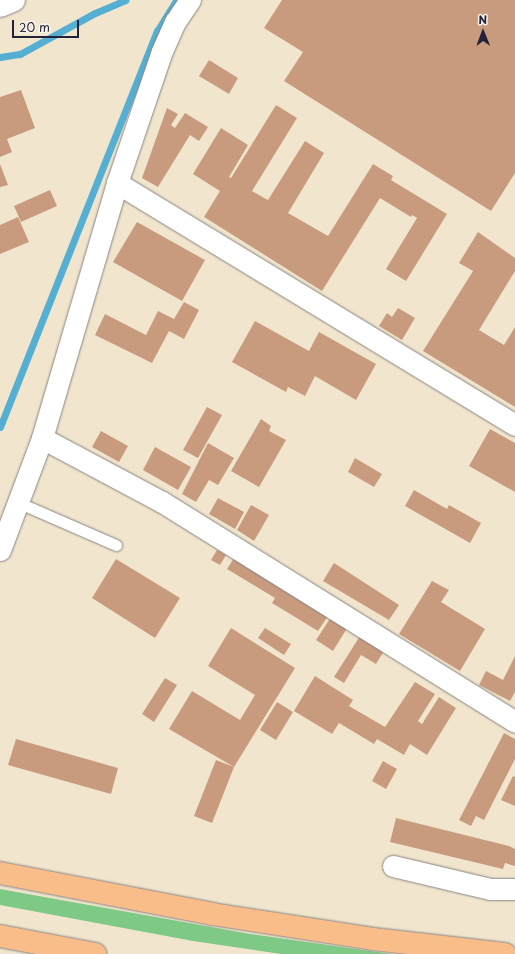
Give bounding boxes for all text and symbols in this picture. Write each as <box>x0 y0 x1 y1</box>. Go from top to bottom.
text: N <box>478 11 487 28</box>
scale bar <box>14 12 81 38</box>
north arrow <box>463 12 503 52</box>
text: 20 m <box>19 18 50 36</box>

